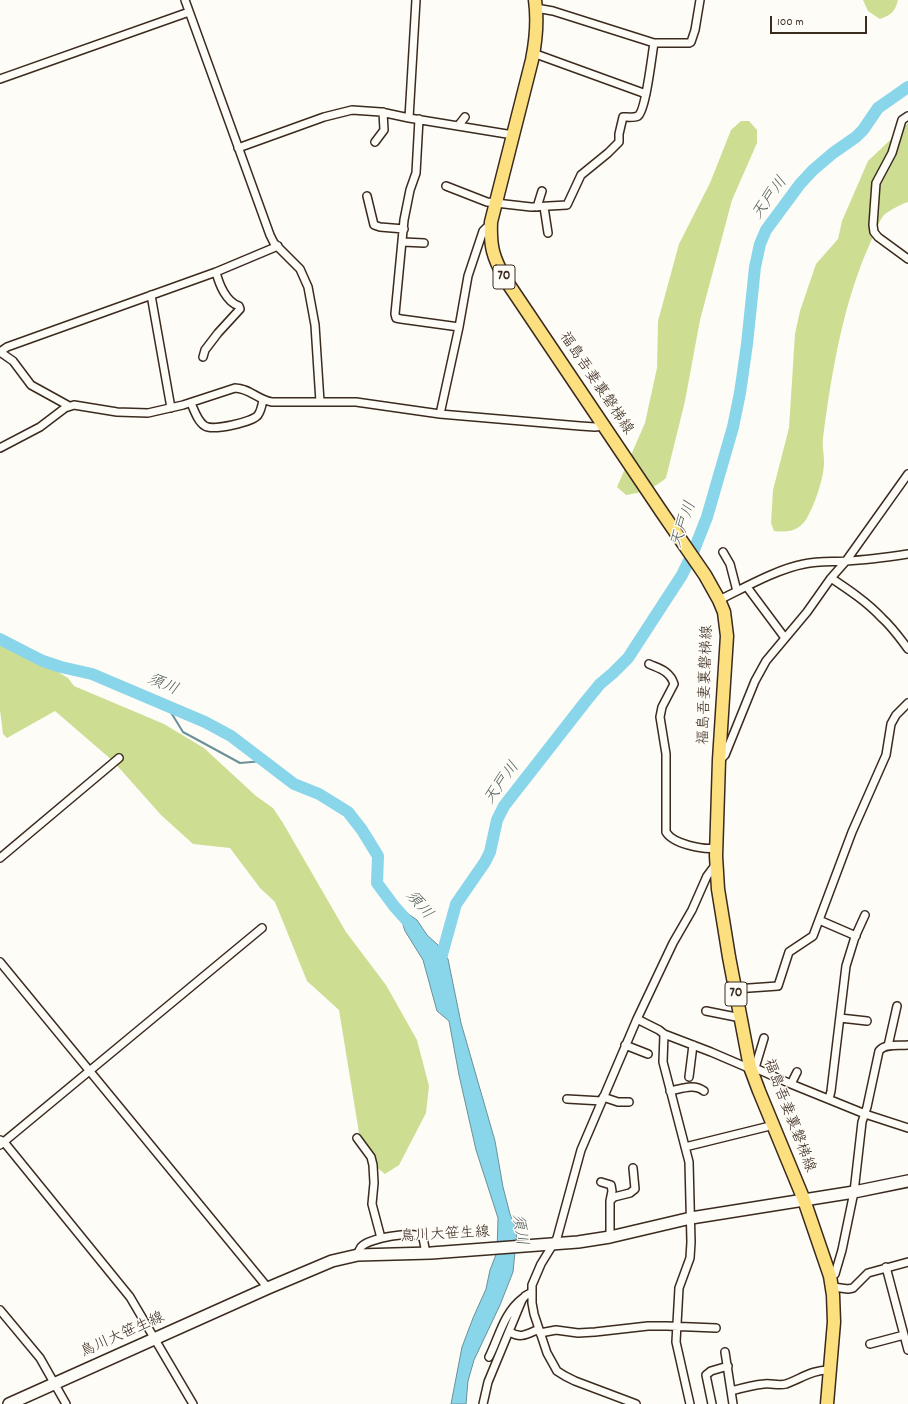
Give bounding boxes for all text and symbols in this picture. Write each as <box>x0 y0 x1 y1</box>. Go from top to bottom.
scale bar <box>772 8 869 34</box>
text: 100 m <box>777 14 804 31</box>
water label: 天戸川 <box>749 174 793 224</box>
road number: 70 <box>493 265 515 289</box>
street label: 福島吾妻裏磐梯線 <box>554 329 636 439</box>
water label: 天戸川 <box>668 499 702 551</box>
street label: 福島吾妻裏磐梯線 <box>696 625 718 745</box>
water label: 須川 <box>144 671 180 701</box>
water label: 天戸川 <box>481 759 525 809</box>
water label: 須川 <box>400 888 436 924</box>
road number: 70 <box>725 982 747 1006</box>
street label: 福島吾妻裏磐梯線 <box>758 1057 818 1175</box>
water label: 須川 <box>506 1213 530 1247</box>
street label: 鳥川大笹生線 <box>400 1225 490 1247</box>
street label: 鳥川大笹生線 <box>78 1309 168 1363</box>

